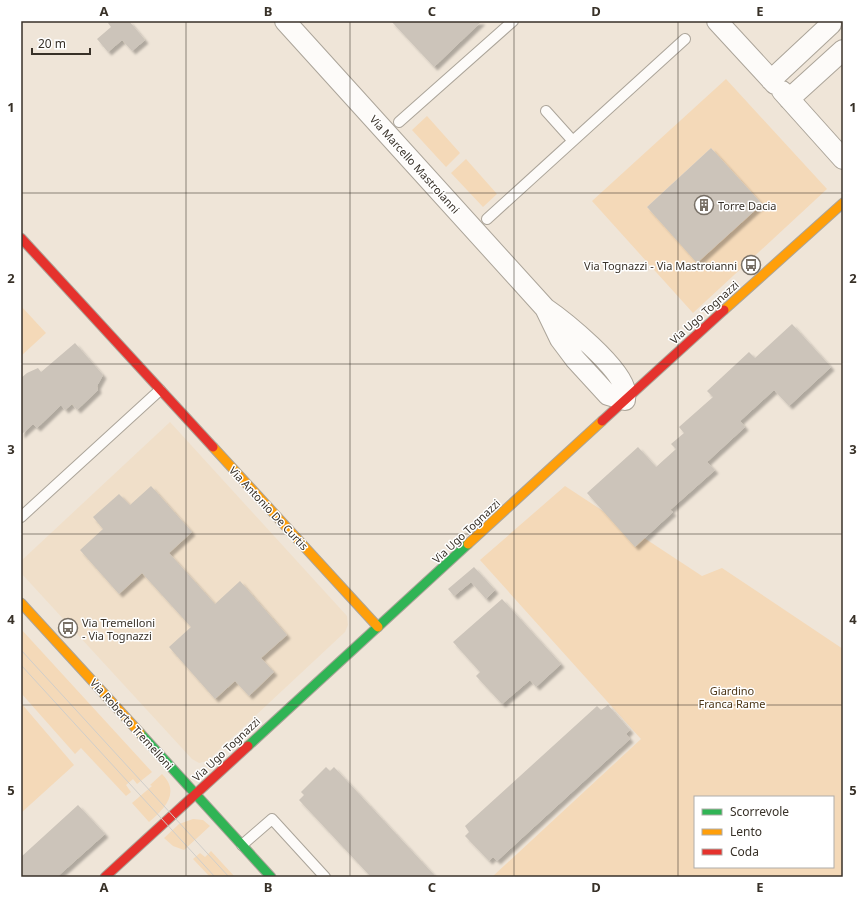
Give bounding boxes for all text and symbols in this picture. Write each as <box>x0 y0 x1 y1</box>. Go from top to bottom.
text: A <box>100 2 109 20</box>
text: B <box>264 2 272 20</box>
text: C <box>428 2 436 20</box>
text: D <box>591 2 601 20</box>
text: E <box>756 2 764 20</box>
scale bar <box>32 30 90 56</box>
text: 20 m <box>38 35 66 52</box>
text: 1 <box>7 98 15 116</box>
text: 1 <box>849 98 857 116</box>
street label: Via Marcello Mastroianni <box>367 112 463 216</box>
building icon: Torre Dacia <box>693 194 715 216</box>
place label: Torre Dacia <box>718 198 776 213</box>
bus stop icon: Via Tognazzi - Via Mastroianni <box>740 254 762 276</box>
place label: Via Tognazzi - Via Mastroianni <box>584 258 737 273</box>
text: 2 <box>7 269 15 287</box>
text: 2 <box>849 269 857 287</box>
street label: Via Ugo Tognazzi <box>666 277 742 347</box>
text: 3 <box>7 440 15 458</box>
text: 3 <box>849 440 857 458</box>
street label: Via Antonio De Curtis <box>226 463 312 553</box>
street label: Via Ugo Tognazzi <box>429 496 503 566</box>
text: 4 <box>7 610 15 628</box>
text: 4 <box>849 610 857 628</box>
place label: Via Tremelloni - Via Tognazzi <box>82 615 155 643</box>
bus stop icon: Via Tremelloni - Via Tognazzi <box>57 617 79 639</box>
street label: Via Roberto Tremelloni <box>87 675 177 773</box>
park label: Giardino Franca Rame <box>699 683 765 711</box>
street label: Via Ugo Tognazzi <box>189 714 263 784</box>
text: 5 <box>7 781 15 799</box>
text: 5 <box>849 781 857 799</box>
legend <box>694 796 834 868</box>
text: Scorrevole <box>730 803 789 820</box>
text: Lento <box>730 823 762 840</box>
text: Coda <box>730 843 759 860</box>
text: A <box>100 878 109 896</box>
text: B <box>264 878 272 896</box>
text: C <box>428 878 436 896</box>
text: D <box>591 878 601 896</box>
text: E <box>756 878 764 896</box>

